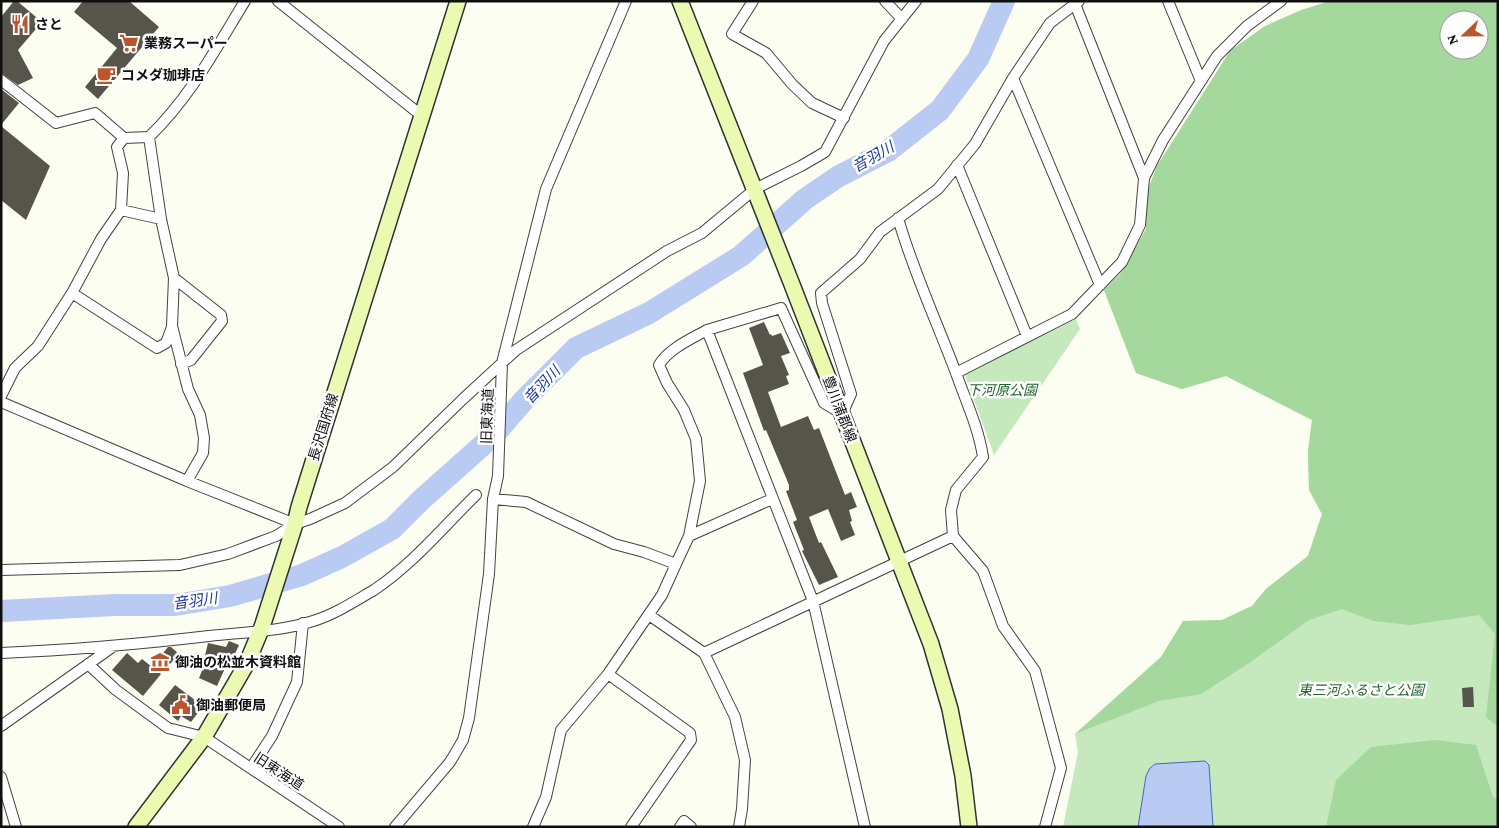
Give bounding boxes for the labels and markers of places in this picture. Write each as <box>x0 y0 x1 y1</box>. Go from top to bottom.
restaurant icon: さと <box>9 13 31 35</box>
place label: さと <box>35 16 63 32</box>
supermarket icon: 業務スーパー <box>118 32 140 54</box>
place label: 業務スーパー <box>144 35 228 51</box>
cafe icon: コメダ珈琲店 <box>95 64 117 86</box>
place label: コメダ珈琲店 <box>121 67 205 83</box>
museum icon: 御油の松並木資料館 <box>149 651 171 673</box>
place label: 御油の松並木資料館 <box>175 654 301 670</box>
public building icon: 御油郵便局 <box>170 694 192 716</box>
place label: 御油郵便局 <box>196 697 266 713</box>

